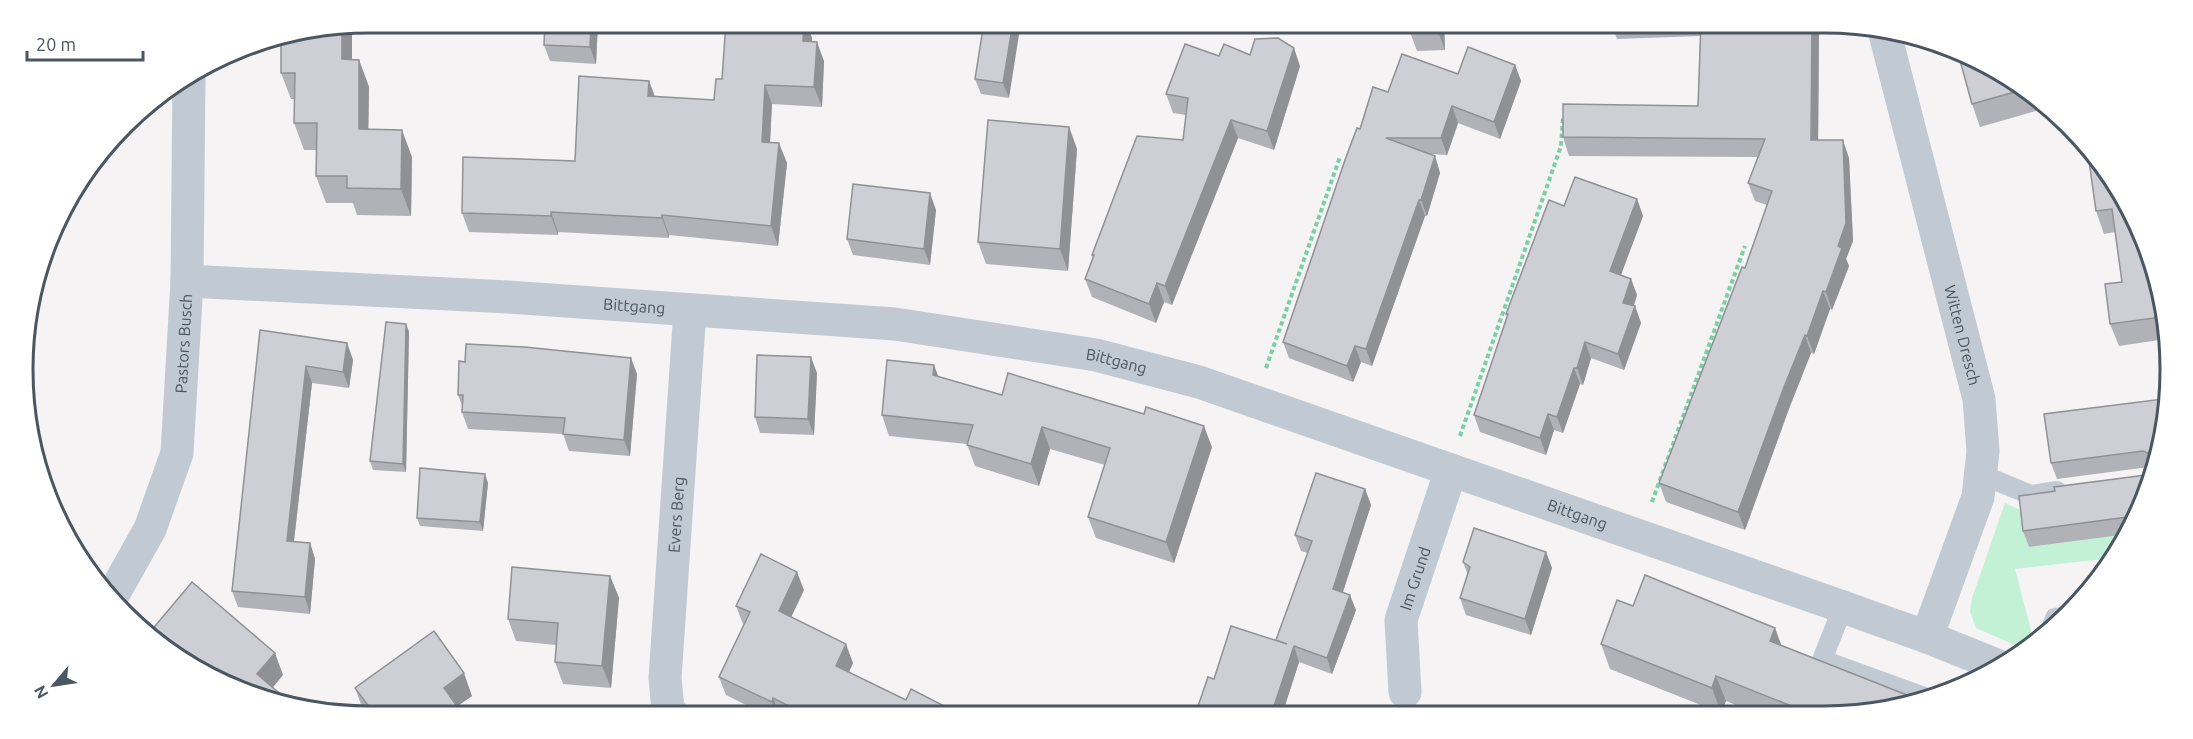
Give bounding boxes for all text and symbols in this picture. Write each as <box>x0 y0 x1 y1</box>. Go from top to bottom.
scale bar <box>27 24 142 62</box>
text: 20 m <box>36 34 76 54</box>
street label: Witten Dresch <box>1941 283 1984 387</box>
street label: Pastors Busch <box>171 293 195 394</box>
street label: Bittgang <box>603 295 666 317</box>
street label: Bittgang <box>1085 345 1149 377</box>
street label: Evers Berg <box>665 476 688 553</box>
street label: Bittgang <box>1545 495 1610 533</box>
street label: Im Grund <box>1396 544 1434 612</box>
north arrow <box>24 655 84 715</box>
text: N <box>30 683 52 702</box>

